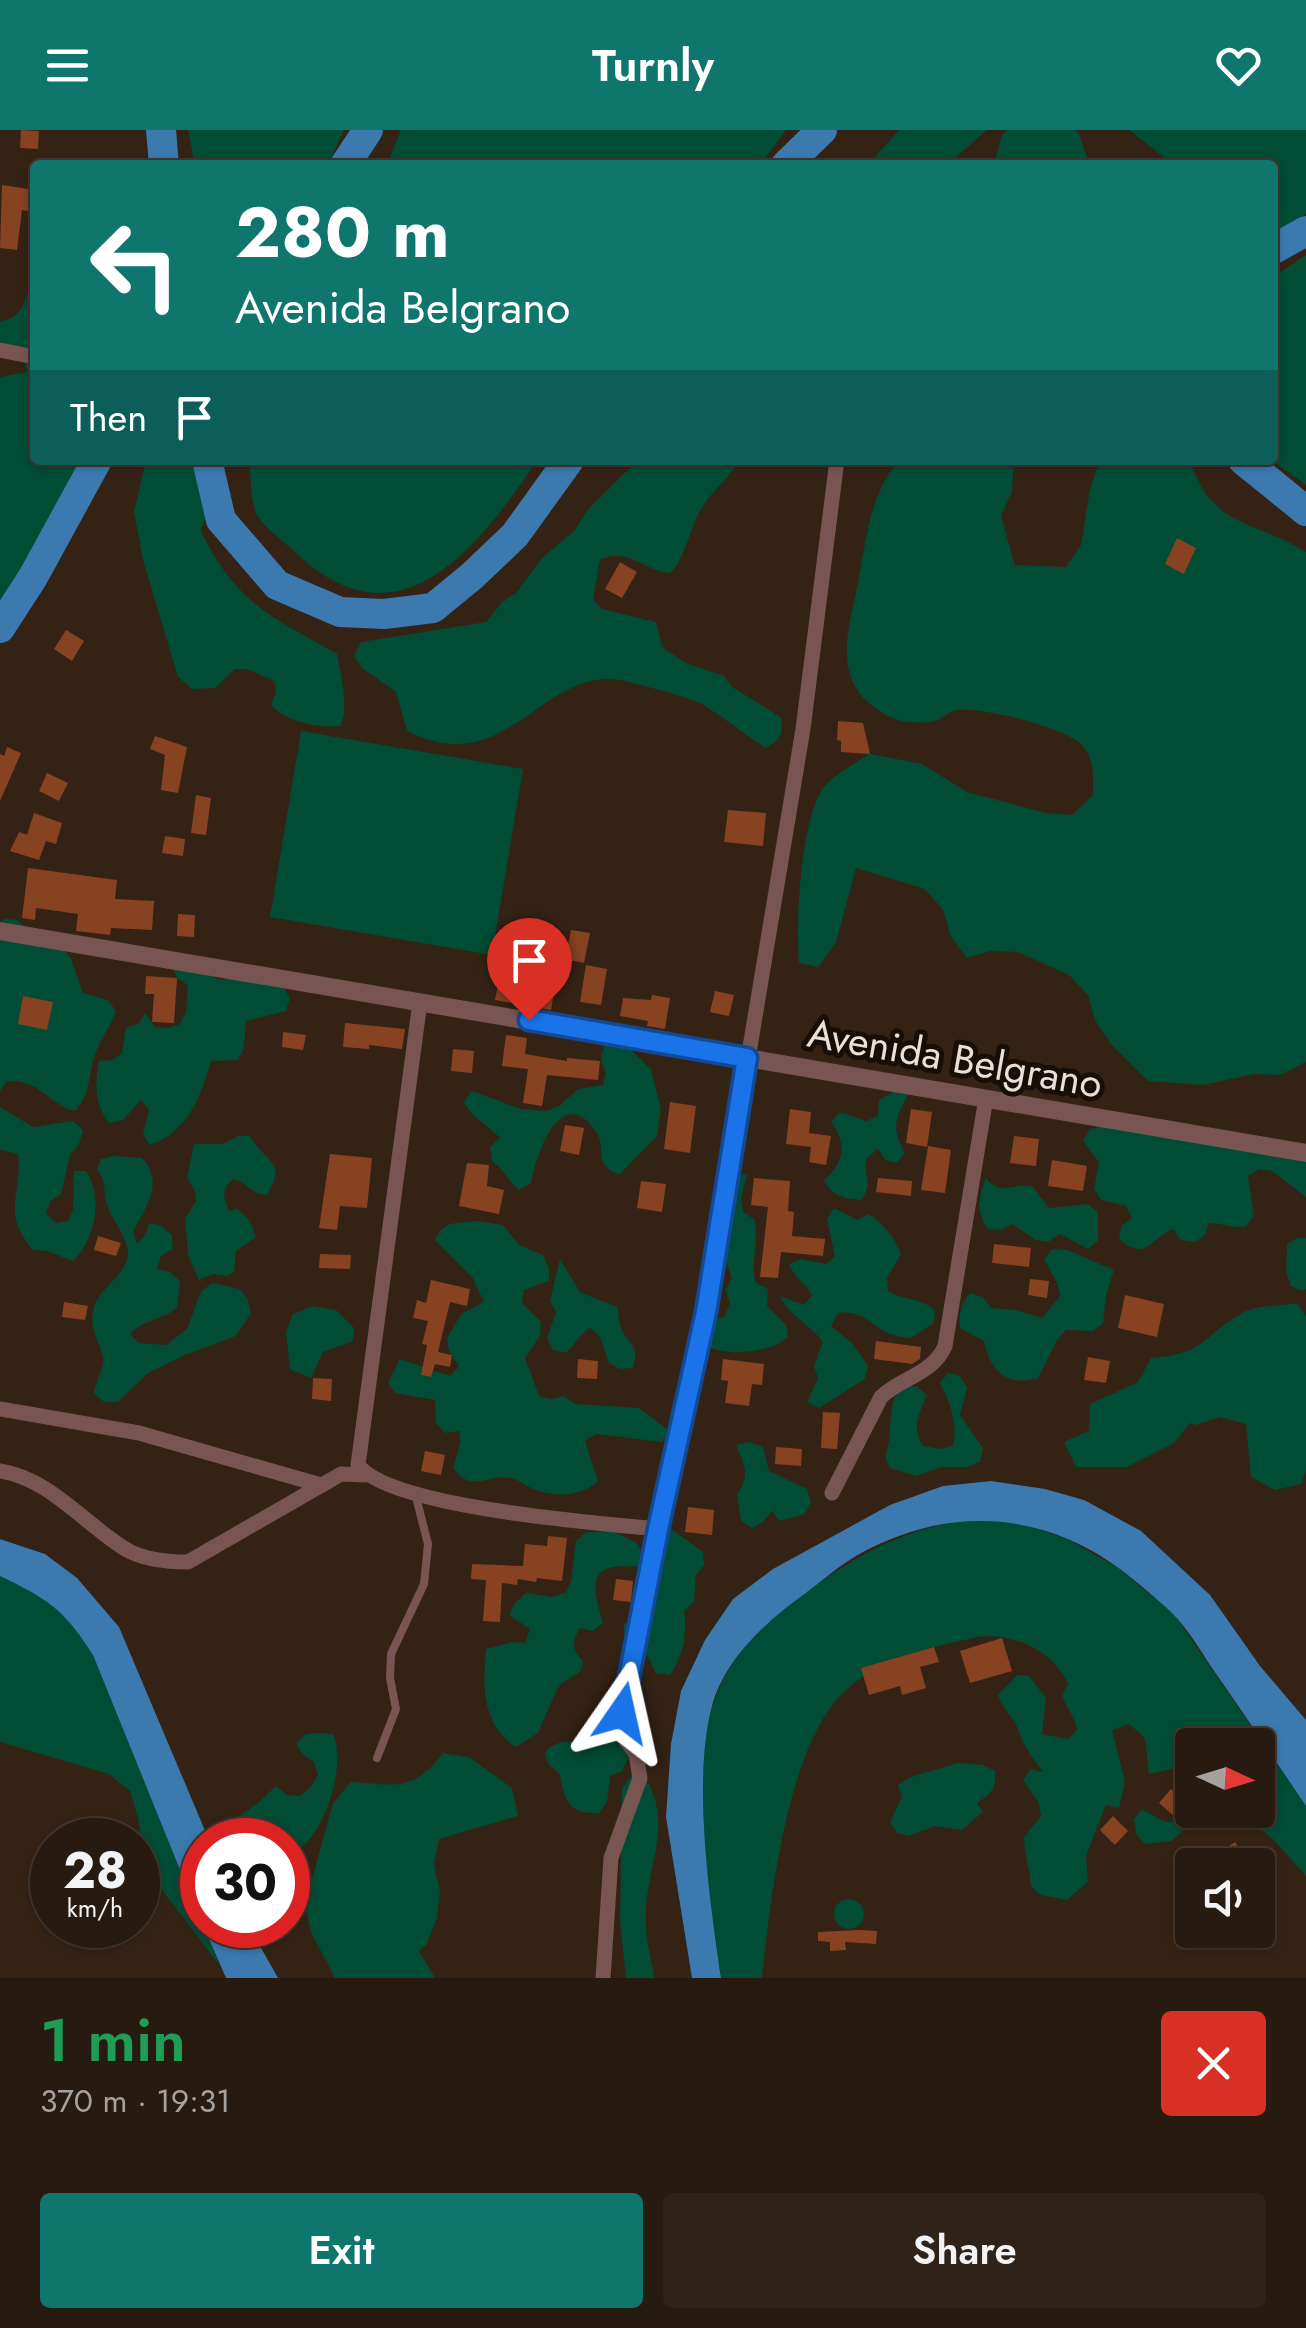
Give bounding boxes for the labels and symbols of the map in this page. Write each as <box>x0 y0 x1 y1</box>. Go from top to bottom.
pin <box>487 918 572 1021</box>
street label: Avenida Belgrano <box>803 1004 1107 1112</box>
position arrow <box>570 1661 674 1765</box>
north arrow <box>1175 1728 1275 1828</box>
speed limit sign: 30 <box>180 1818 310 1948</box>

